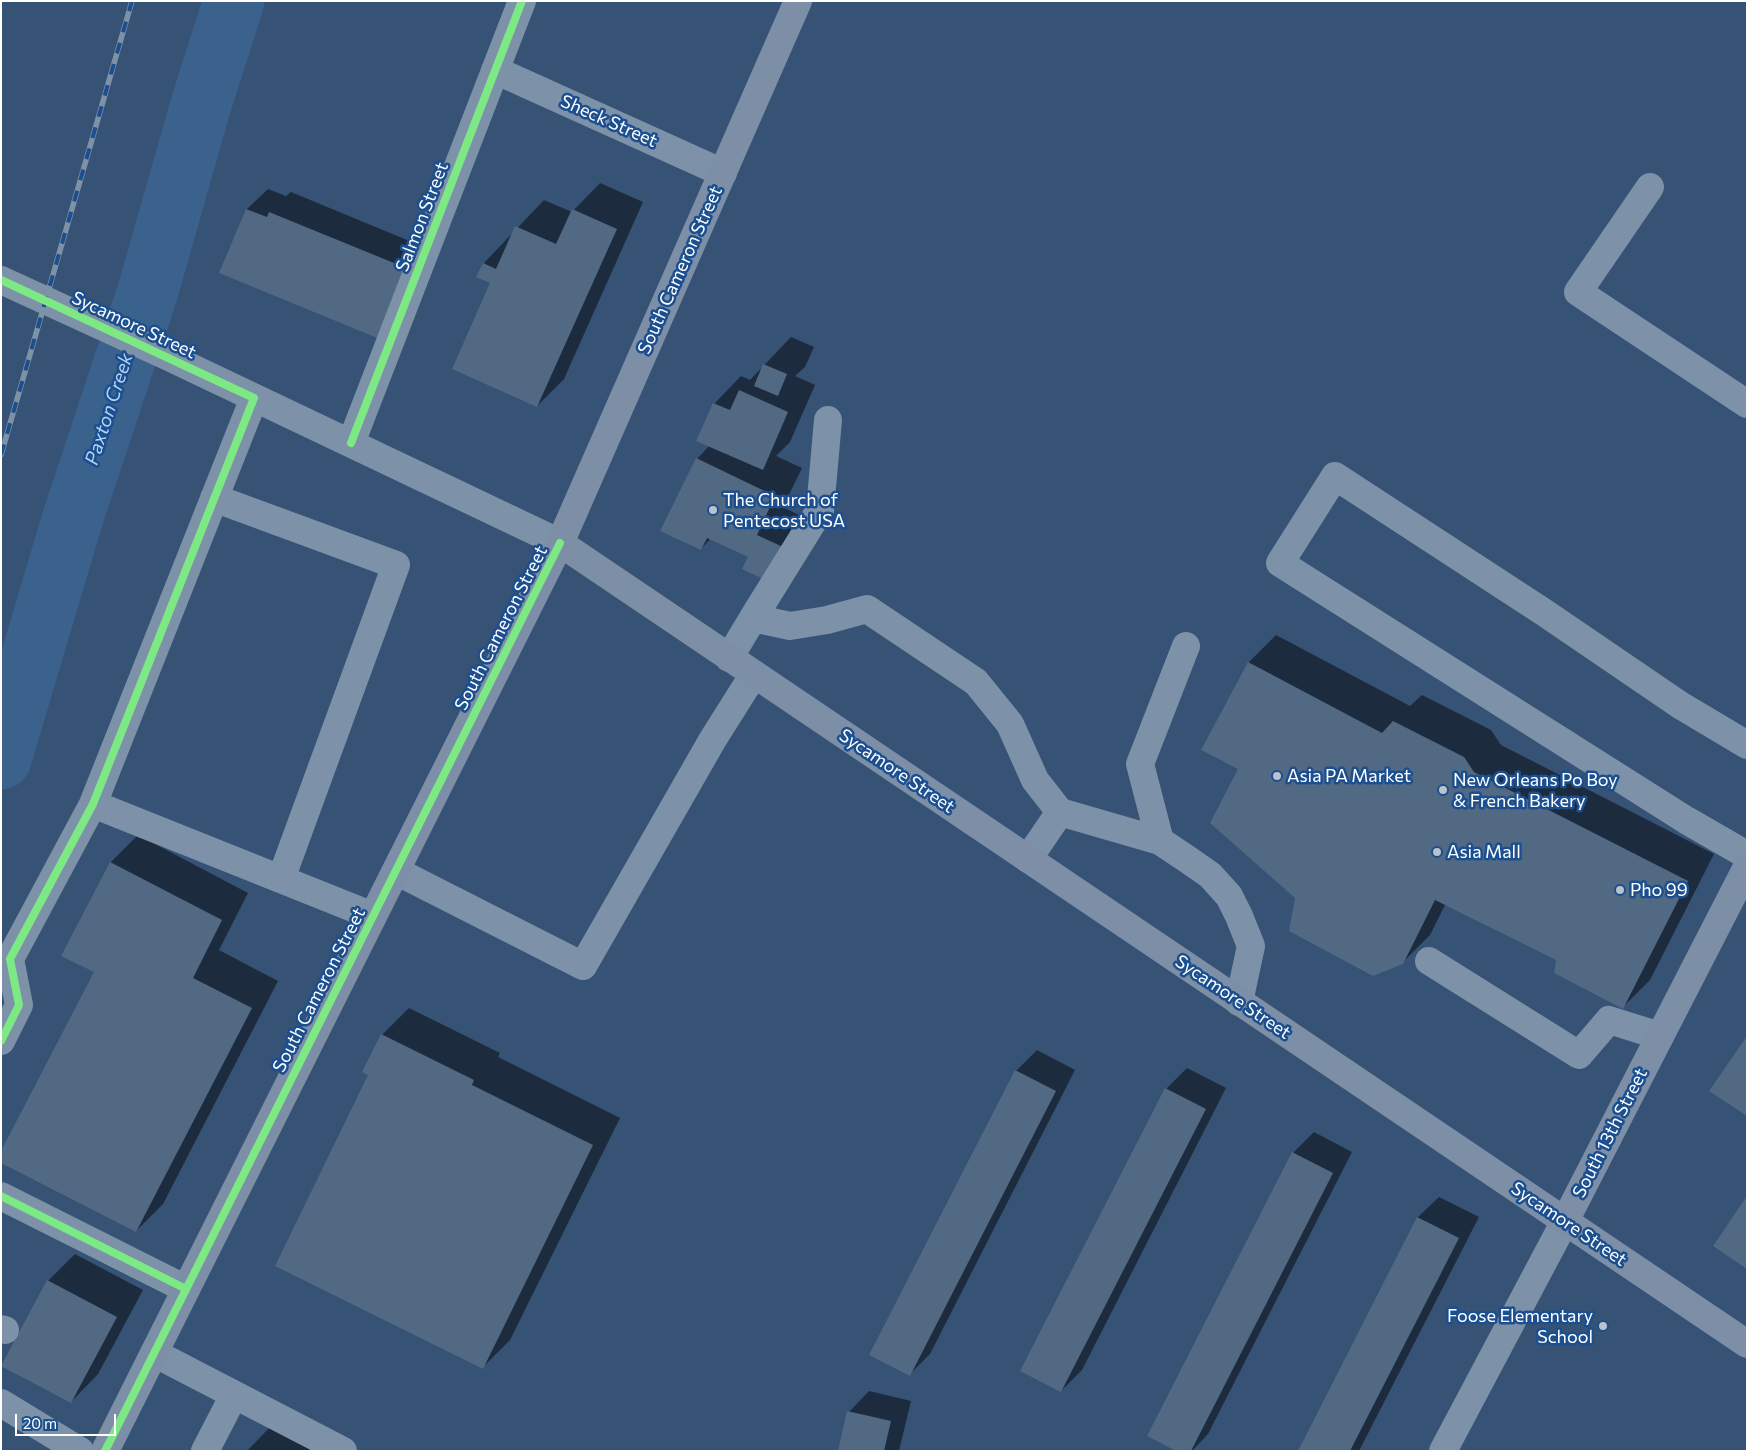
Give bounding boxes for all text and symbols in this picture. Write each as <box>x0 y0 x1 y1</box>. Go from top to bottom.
street label: Sheck Street <box>557 90 661 152</box>
street label: Salmon Street <box>391 159 453 275</box>
street label: South Cameron Street <box>633 183 727 357</box>
street label: Sycamore Street <box>68 287 200 363</box>
water label: Paxton Creek <box>80 350 138 468</box>
place label: The Church of Pentecost USA <box>723 489 845 532</box>
marker: The Church of Pentecost USA <box>707 504 719 516</box>
street label: South Cameron Street <box>450 542 552 714</box>
street label: Sycamore Street <box>835 724 959 818</box>
place label: Asia PA Market <box>1287 765 1411 787</box>
place label: New Orleans Po Boy & French Bakery <box>1453 769 1618 812</box>
marker: Asia PA Market <box>1271 770 1283 782</box>
marker: New Orleans Po Boy & French Bakery <box>1437 784 1449 796</box>
place label: Asia Mall <box>1447 841 1521 863</box>
marker: Asia Mall <box>1431 846 1443 858</box>
place label: Pho 99 <box>1630 879 1688 901</box>
marker: Pho 99 <box>1614 884 1626 896</box>
street label: South Cameron Street <box>268 904 370 1076</box>
street label: Sycamore Street <box>1171 950 1295 1044</box>
street label: South 13th Street <box>1568 1065 1652 1201</box>
street label: Sycamore Street <box>1507 1177 1631 1271</box>
place label: Foose Elementary School <box>1447 1305 1593 1348</box>
marker: Foose Elementary School <box>1597 1320 1609 1332</box>
scale bar <box>18 1404 119 1436</box>
text: 20 m <box>23 1414 57 1432</box>

